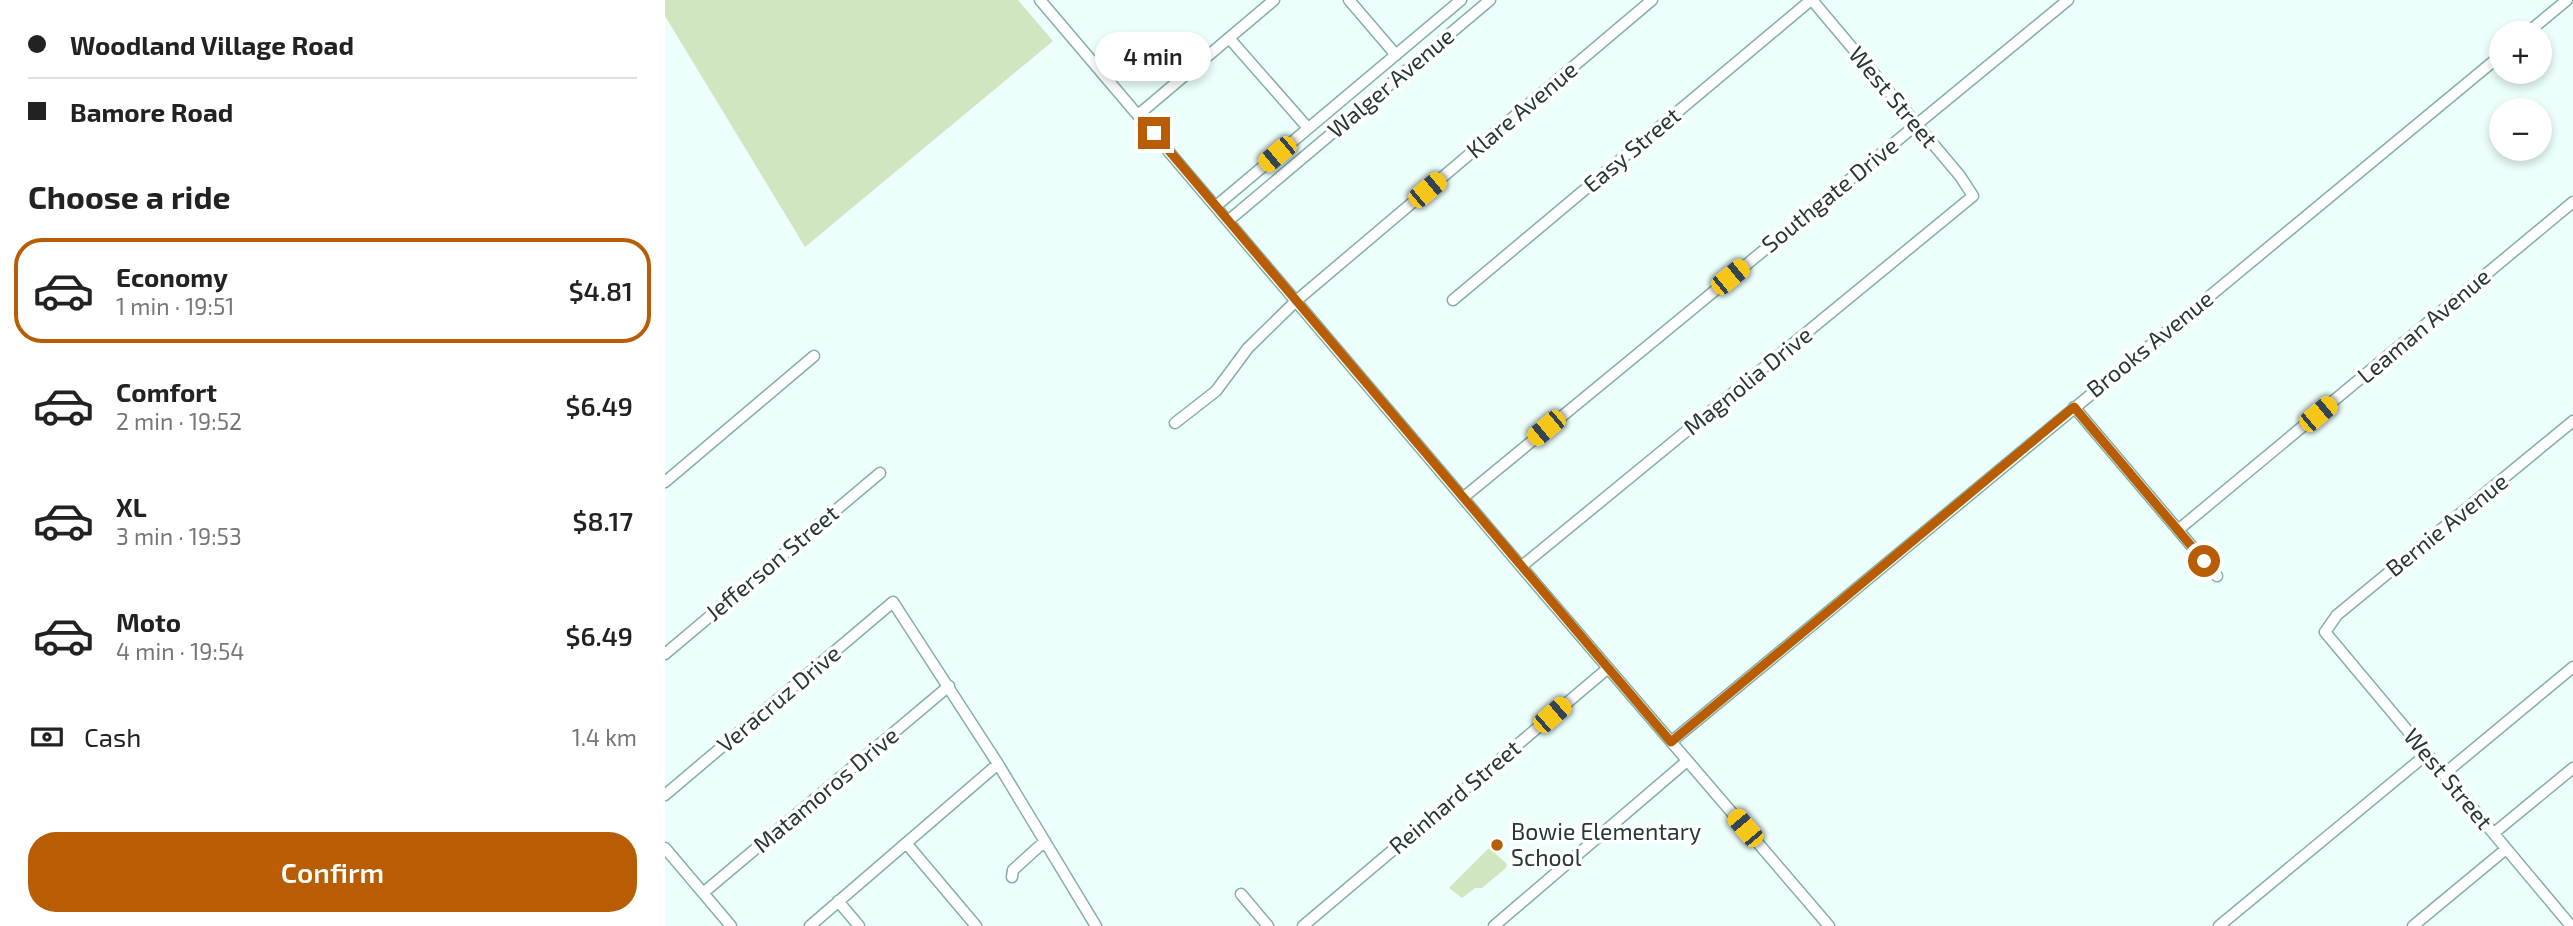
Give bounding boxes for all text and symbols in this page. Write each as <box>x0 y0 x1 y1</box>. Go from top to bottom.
street label: Walger Avenue <box>1321 21 1459 143</box>
map controls <box>2489 21 2552 161</box>
button: + <box>2489 21 2552 84</box>
text: Woodland Village Road <box>70 29 354 60</box>
callout: 4 min <box>1096 32 1212 80</box>
street label: West Street <box>1843 40 1944 153</box>
text: 4 min <box>1123 42 1183 70</box>
street label: Klare Avenue <box>1460 55 1582 164</box>
text: Bamore Road <box>70 96 233 127</box>
button: − <box>2489 98 2552 161</box>
street label: Easy Street <box>1577 100 1686 198</box>
route end <box>1138 117 1170 149</box>
street label: Southgate Drive <box>1756 131 1903 258</box>
car <box>1255 132 1300 176</box>
car <box>1405 168 1450 212</box>
text: Choose a ride <box>28 177 231 215</box>
car <box>1708 256 1753 298</box>
icon: car <box>32 259 95 322</box>
text: Economy <box>116 261 228 292</box>
street label: Leaman Avenue <box>2351 262 2495 389</box>
text: $4.81 <box>569 275 633 306</box>
street label: Brooks Avenue <box>2081 284 2218 403</box>
text: 1 min · 19:51 <box>116 292 234 320</box>
street label: Magnolia Drive <box>1678 320 1817 440</box>
icon: car <box>32 374 95 437</box>
text: Comfort <box>116 376 217 407</box>
text: $6.49 <box>565 390 633 421</box>
car <box>2296 392 2341 436</box>
car <box>1524 406 1569 450</box>
text: 2 min · 19:52 <box>116 407 242 435</box>
street label: Bernie Avenue <box>2380 466 2513 582</box>
icon: car <box>32 489 95 552</box>
text: XL <box>116 491 147 522</box>
street label: Jefferson Street <box>699 498 844 626</box>
text: $8.17 <box>573 505 633 536</box>
text: 3 min · 19:53 <box>116 522 242 550</box>
route start <box>2188 545 2220 577</box>
icon: car <box>32 604 95 667</box>
text: Moto <box>116 606 181 637</box>
text: $6.49 <box>565 620 633 651</box>
text: 4 min · 19:54 <box>116 637 244 665</box>
street label: Veracruz Drive <box>711 639 846 758</box>
car <box>1530 693 1575 737</box>
icon: cash <box>28 718 66 756</box>
street label: Matamoros Drive <box>747 720 904 858</box>
text: Cash <box>84 721 141 752</box>
street label: West Street <box>2398 722 2499 835</box>
text: 1.4 km <box>572 723 637 751</box>
street label: Reinhard Street <box>1383 733 1526 859</box>
car <box>1724 805 1767 851</box>
place label: Bowie Elementary School <box>1511 817 1701 871</box>
button: Confirm <box>28 832 637 912</box>
marker: Bowie Elementary School <box>1489 837 1505 853</box>

